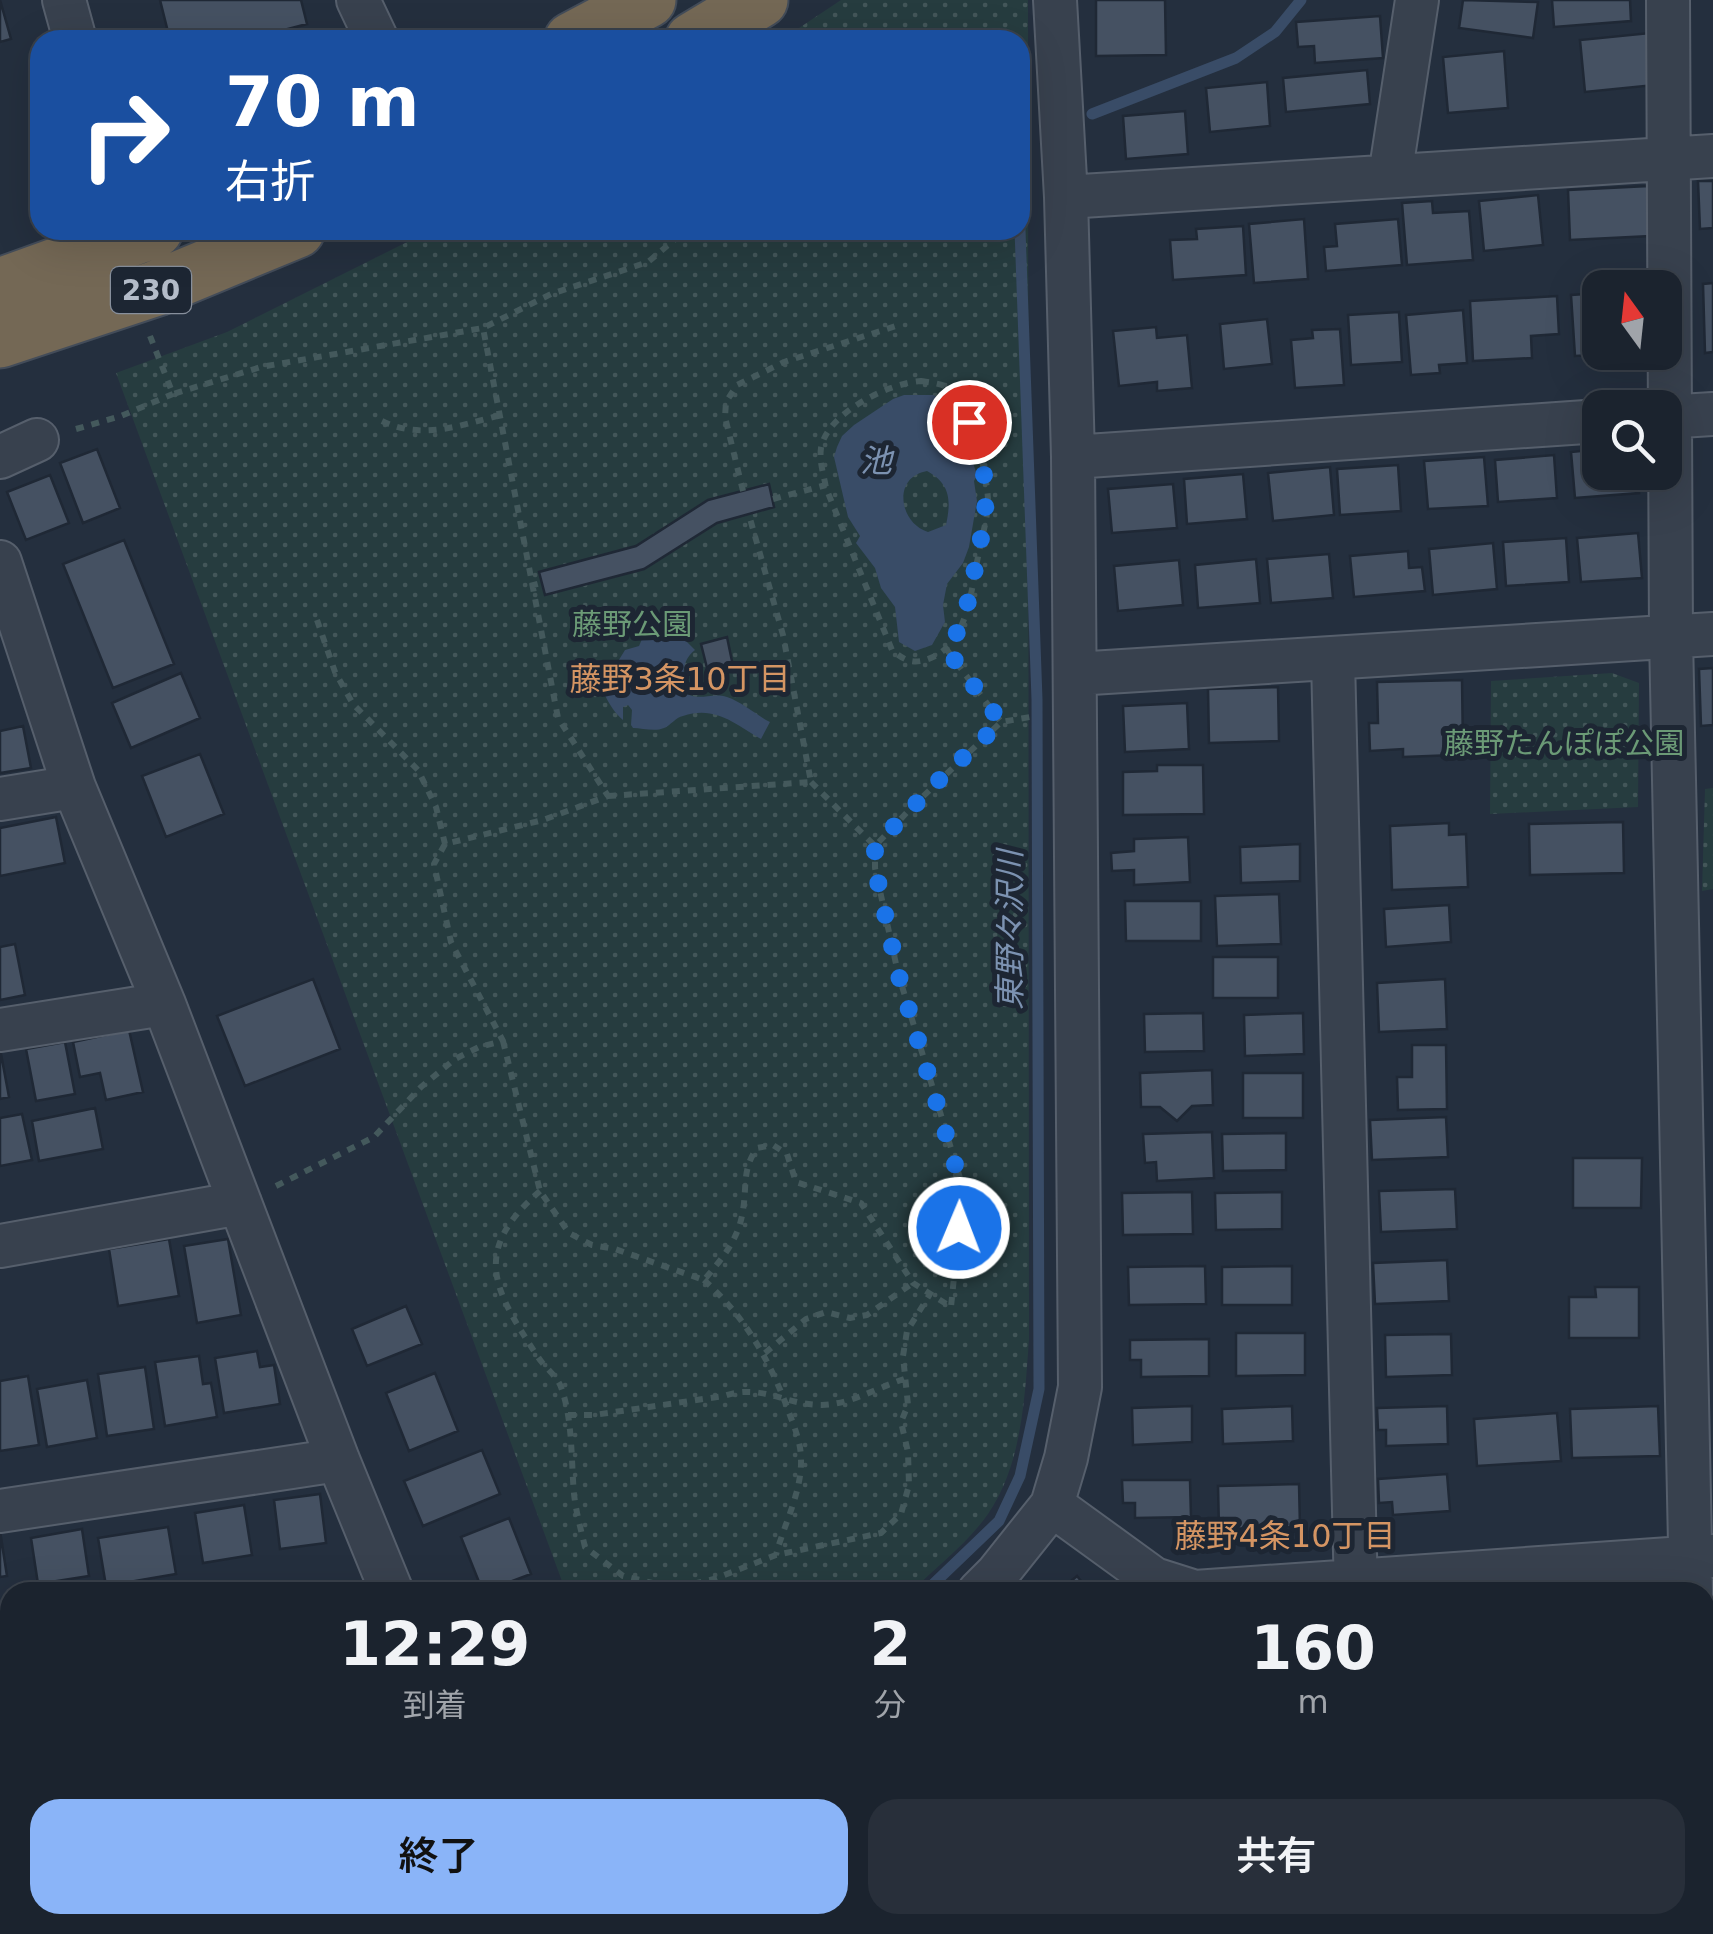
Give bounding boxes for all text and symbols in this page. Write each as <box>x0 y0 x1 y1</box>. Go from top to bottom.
text: 70 m <box>225 61 420 143</box>
icon: right <box>60 70 190 200</box>
text: 右折 <box>225 155 315 208</box>
road number: 230 <box>111 267 191 313</box>
north arrow <box>1582 270 1682 370</box>
map controls <box>1582 270 1682 490</box>
pin <box>927 380 1012 465</box>
button: search <box>1582 390 1682 490</box>
icon: arrive <box>942 395 997 450</box>
water label: 池 <box>860 442 895 480</box>
park label: 藤野公園 <box>572 607 692 642</box>
district label: 藤野3条10丁目 <box>569 660 791 698</box>
park label: 藤野たんぽぽ公園 <box>1444 726 1684 761</box>
water label: 東野々沢川 <box>991 847 1029 1010</box>
position arrow <box>907 1176 1011 1280</box>
district label: 藤野4条10丁目 <box>1174 1517 1396 1555</box>
text: 12:29 <box>339 1609 530 1679</box>
text: 2 <box>870 1609 911 1679</box>
text: 160 <box>1251 1613 1376 1683</box>
text: m <box>1298 1683 1329 1721</box>
text: 到着 <box>403 1686 467 1724</box>
text: 分 <box>874 1686 906 1724</box>
button: 終了 <box>30 1799 848 1914</box>
button: 共有 <box>868 1799 1685 1914</box>

